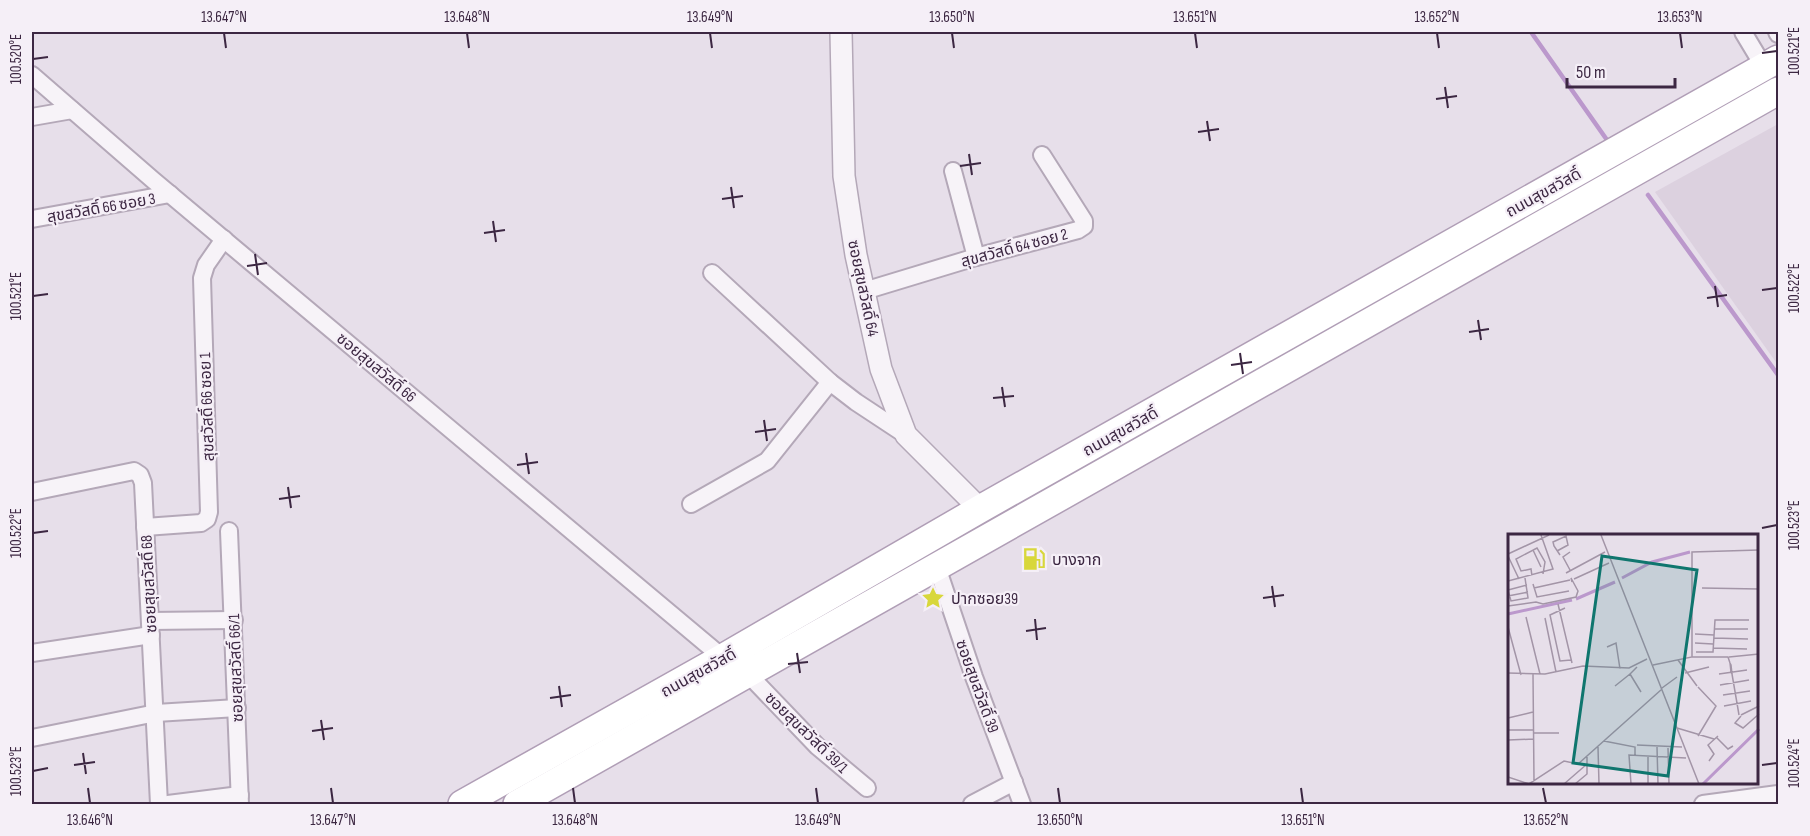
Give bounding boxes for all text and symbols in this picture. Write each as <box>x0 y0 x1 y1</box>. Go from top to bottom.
text: 13.647°N <box>201 8 247 27</box>
text: 13.648°N <box>444 8 490 27</box>
text: 13.649°N <box>687 8 733 27</box>
text: 13.650°N <box>929 8 975 27</box>
text: 13.651°N <box>1173 8 1217 27</box>
text: 13.652°N <box>1415 8 1459 27</box>
text: 13.653°N <box>1657 8 1703 27</box>
text: 100.521°E <box>1785 27 1804 75</box>
text: 100.520°E <box>7 34 26 84</box>
scale bar <box>1567 51 1675 89</box>
text: 50 m <box>1576 62 1606 83</box>
street label: ถนนสุขสวัสดิ์ <box>1502 164 1585 222</box>
street label: สุขสวัสดิ์ 66 ซอย 3 <box>45 189 157 227</box>
street label: สุขสวัสดิ์ 64 ซอย 2 <box>959 224 1070 272</box>
street label: ซอยสุขสวัสดิ์ 64 <box>843 238 883 339</box>
text: 100.522°E <box>1785 263 1804 313</box>
text: 100.521°E <box>7 272 26 320</box>
street label: ซอยสุขสวัสดิ์ 66 <box>332 329 420 407</box>
street label: สุขสวัสดิ์ 66 ซอย 1 <box>195 352 219 462</box>
street label: ถนนสุขสวัสดิ์ <box>1079 403 1162 461</box>
text: 100.523°E <box>1785 500 1804 550</box>
text: 100.522°E <box>7 508 26 558</box>
street label: ซอยสุขสวัสดิ์ 68 <box>136 534 162 633</box>
inset map <box>1508 534 1759 785</box>
fuel station icon: บางจาก <box>1021 546 1047 572</box>
place label: บางจาก <box>1052 551 1101 570</box>
place icon: ปากซอย39 <box>920 585 946 611</box>
place label: ปากซอย39 <box>951 590 1018 609</box>
street label: ซอยสุขสวัสดิ์ 66/1 <box>224 613 248 722</box>
street label: ซอยสุขสวัสดิ์ 39 <box>951 637 1003 736</box>
street label: ถนนสุขสวัสดิ์ <box>657 644 740 702</box>
street label: ซอยสุขสวัสดิ์ 39/1 <box>760 688 852 778</box>
text: 100.524°E <box>1785 738 1804 788</box>
text: 100.523°E <box>7 746 26 796</box>
text: 13.646°N <box>67 811 113 830</box>
text: 13.647°N <box>310 811 356 830</box>
text: 13.648°N <box>552 811 598 830</box>
text: 13.649°N <box>795 811 841 830</box>
text: 13.650°N <box>1037 811 1083 830</box>
text: 13.651°N <box>1281 811 1325 830</box>
text: 13.652°N <box>1524 811 1568 830</box>

